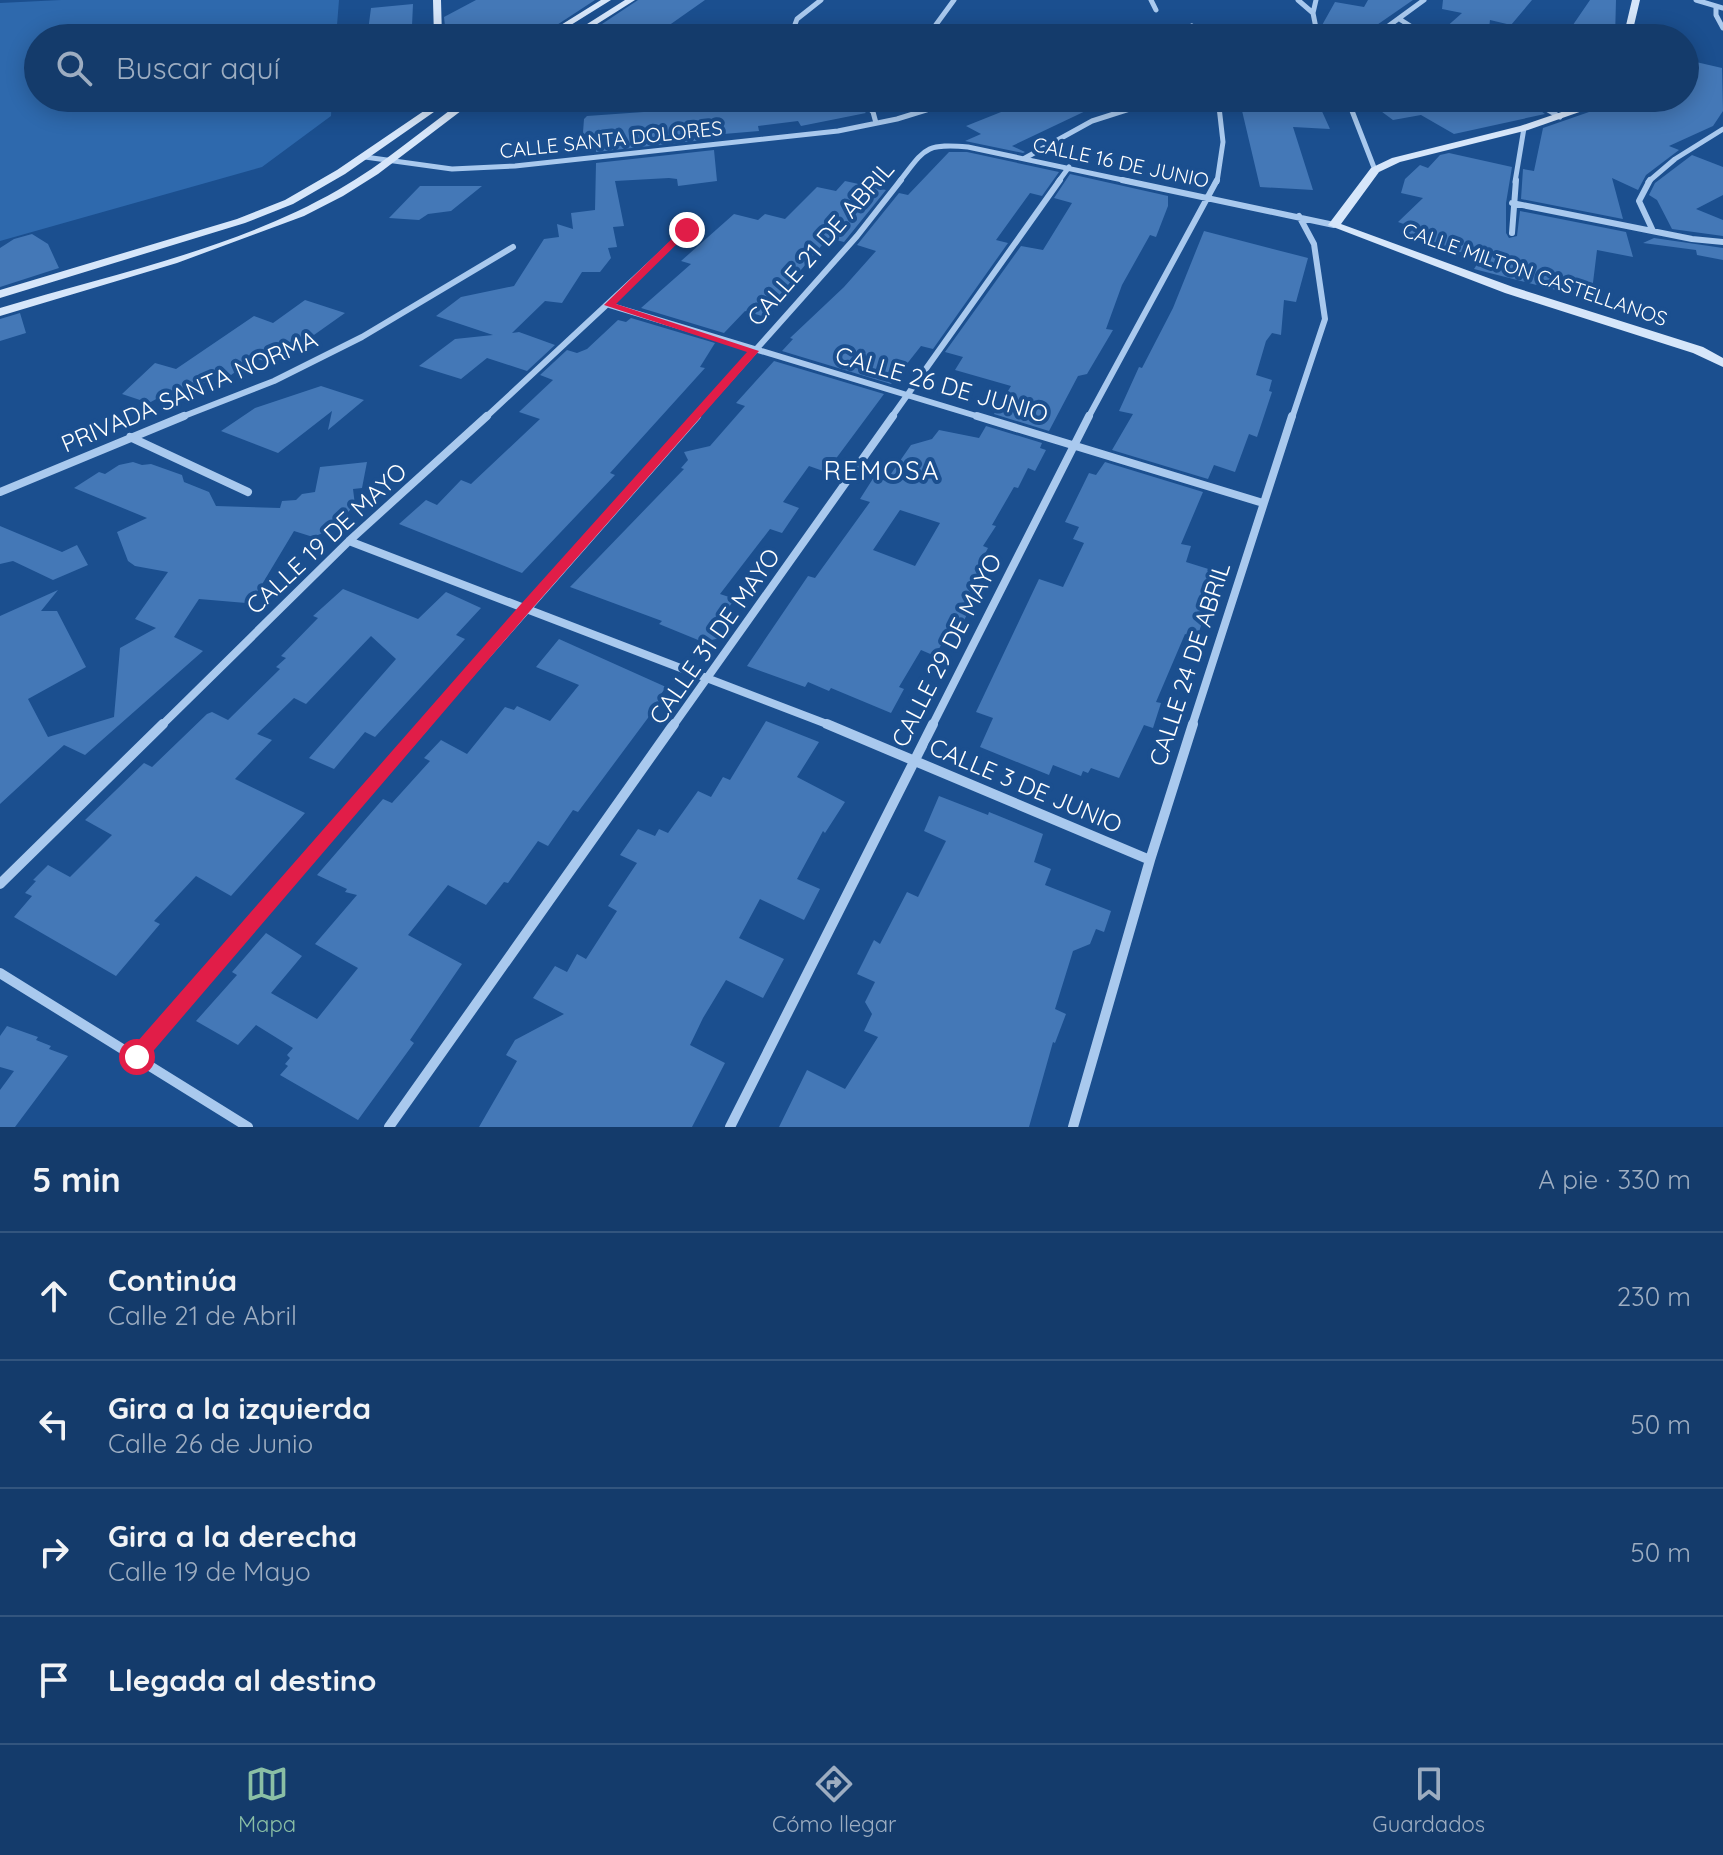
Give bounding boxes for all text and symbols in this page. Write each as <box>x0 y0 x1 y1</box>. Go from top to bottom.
search box <box>24 24 1699 112</box>
icon: search <box>52 46 96 90</box>
text: Buscar aquí <box>116 49 280 87</box>
street label: CALLE SANTA DOLORES <box>498 115 724 163</box>
street label: CALLE 16 DE JUNIO <box>1031 131 1211 193</box>
street label: CALLE 21 DE ABRIL <box>740 154 900 332</box>
route end <box>669 212 705 248</box>
street label: CALLE MILTON CASTELLANOS <box>1399 217 1671 331</box>
street label: PRIVADA SANTA NORMA <box>56 323 322 459</box>
street label: CALLE 26 DE JUNIO <box>832 339 1052 429</box>
district label: REMOSA <box>823 454 941 487</box>
street label: CALLE 19 DE MAYO <box>239 456 413 620</box>
street label: CALLE 31 DE MAYO <box>642 542 786 730</box>
street label: CALLE 29 DE MAYO <box>884 548 1008 752</box>
street label: CALLE 24 DE ABRIL <box>1142 558 1236 770</box>
street label: CALLE 3 DE JUNIO <box>925 731 1127 839</box>
route start <box>119 1039 155 1075</box>
text: 5 min <box>32 1158 121 1201</box>
text: A pie · 330 m <box>1538 1163 1691 1196</box>
text: Continúa <box>108 1261 237 1299</box>
icon: ahead <box>32 1274 76 1318</box>
text: 230 m <box>1617 1280 1691 1313</box>
text: Calle 21 de Abril <box>108 1299 297 1332</box>
text: Gira a la izquierda <box>108 1389 371 1427</box>
icon: left <box>32 1402 76 1446</box>
text: 50 m <box>1631 1408 1691 1441</box>
text: Calle 26 de Junio <box>108 1427 313 1460</box>
text: Gira a la derecha <box>108 1517 357 1555</box>
icon: right <box>32 1530 76 1574</box>
text: 50 m <box>1631 1536 1691 1569</box>
text: Calle 19 de Mayo <box>108 1555 311 1588</box>
icon: arrive <box>32 1658 76 1702</box>
text: Llegada al destino <box>108 1661 376 1699</box>
tab: Mapa <box>238 1762 296 1838</box>
tab: Cómo llegar <box>772 1762 897 1838</box>
tab: Guardados <box>1372 1762 1485 1838</box>

